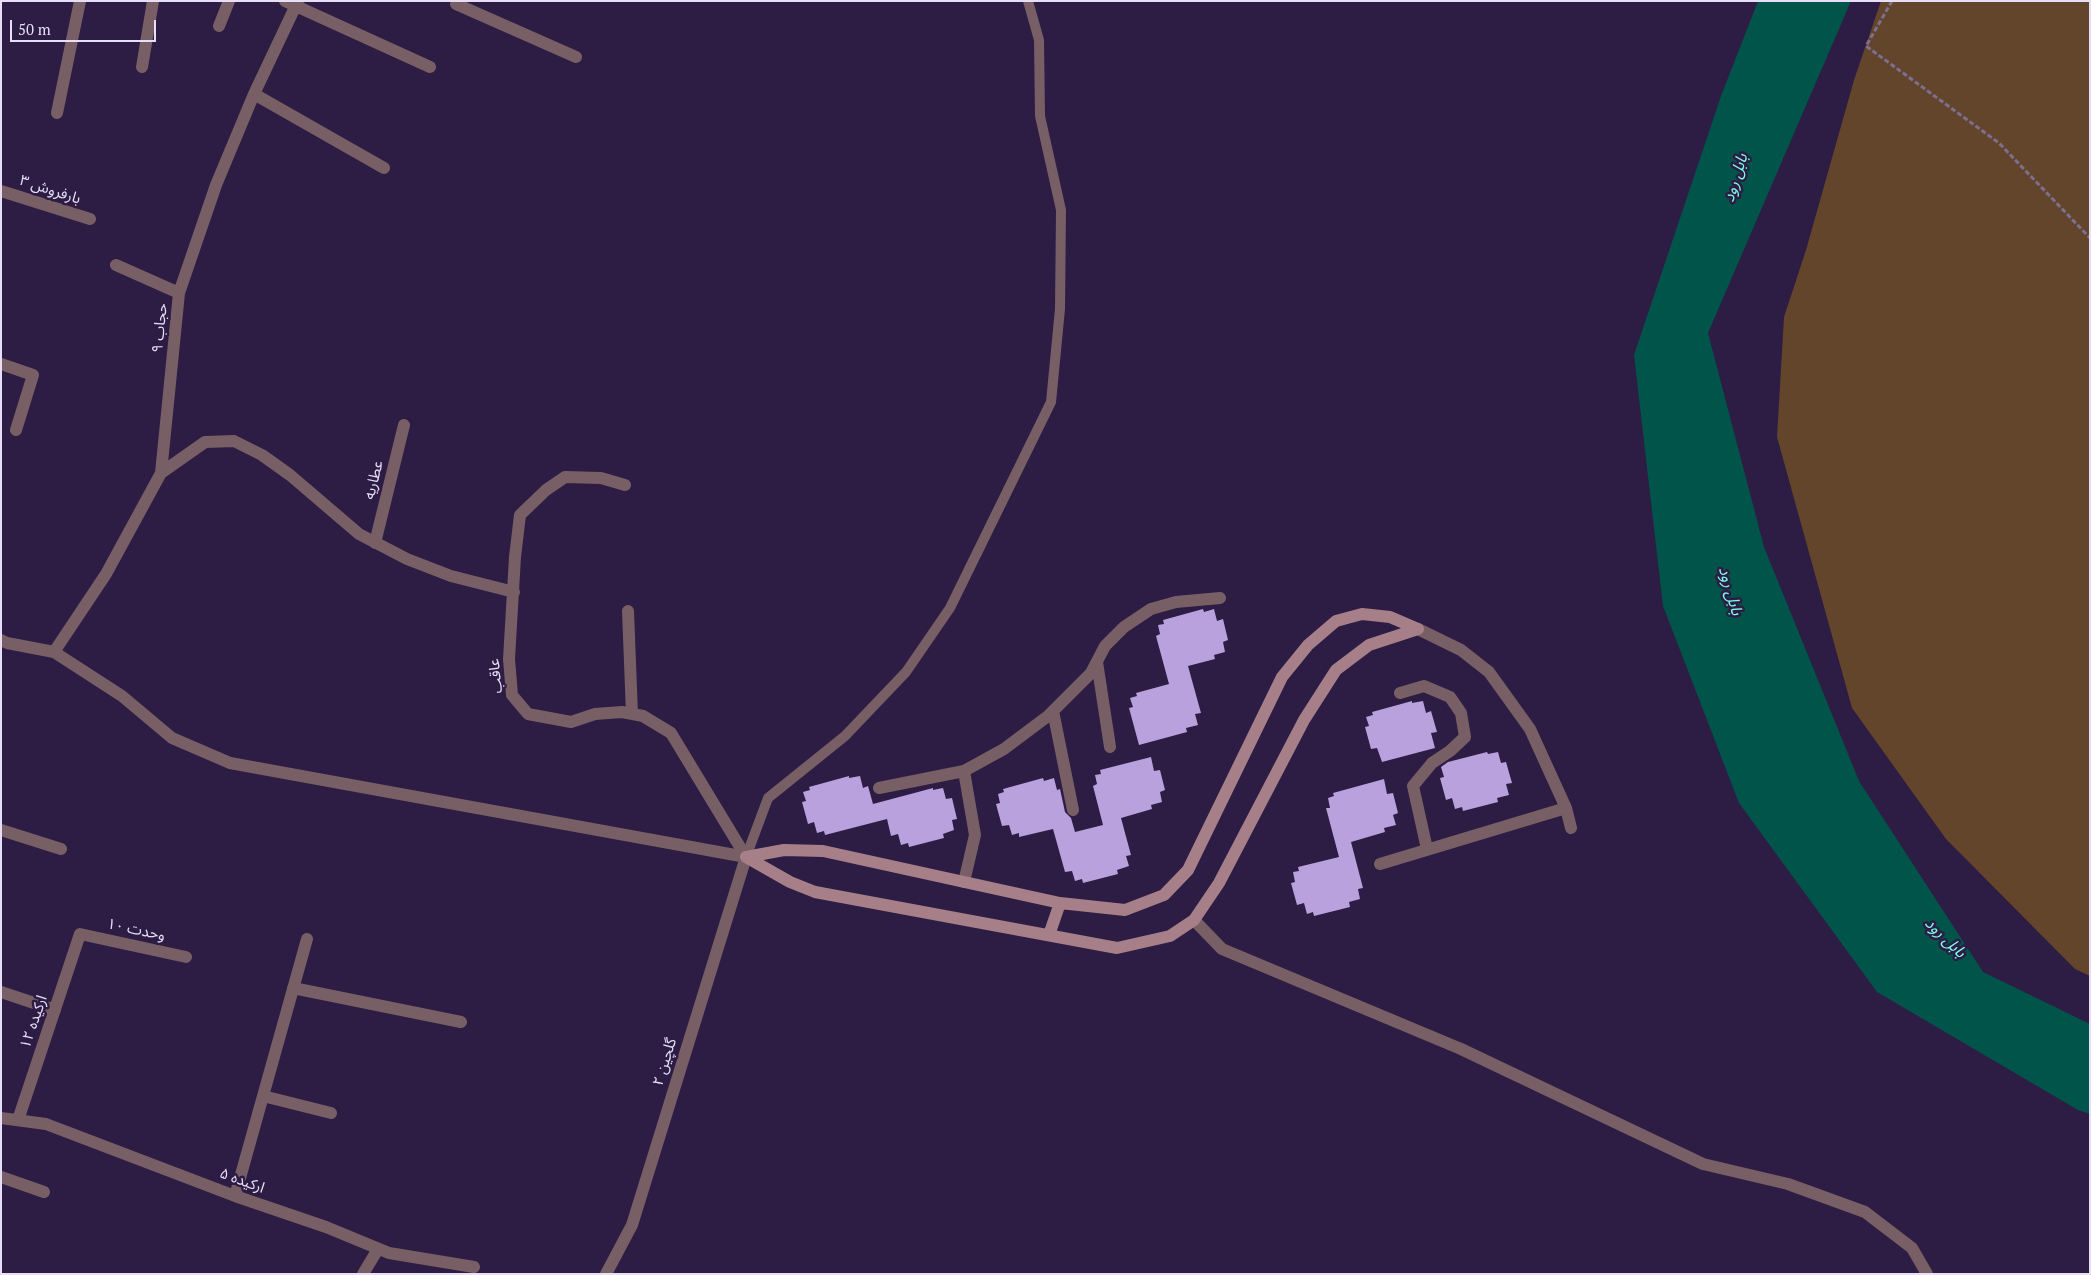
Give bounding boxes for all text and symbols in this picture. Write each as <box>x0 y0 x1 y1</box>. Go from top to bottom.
scale bar <box>12 10 159 42</box>
text: 50 m <box>18 19 51 39</box>
water label: بابل رود <box>1720 152 1752 204</box>
street label: بارفروش ۳ <box>17 172 83 208</box>
street label: حجاب ۹ <box>148 302 172 354</box>
street label: عطاریه <box>361 459 387 501</box>
water label: بابل رود <box>1714 565 1746 617</box>
street label: عاقب <box>485 658 507 694</box>
water label: بابل رود <box>1921 914 1969 962</box>
street label: وحدت ۱۰ <box>105 915 167 945</box>
street label: ارکیده ۱۲ <box>17 993 51 1051</box>
street label: گلچین ۲ <box>649 1036 681 1088</box>
street label: ارکیده ۵ <box>217 1165 267 1197</box>

